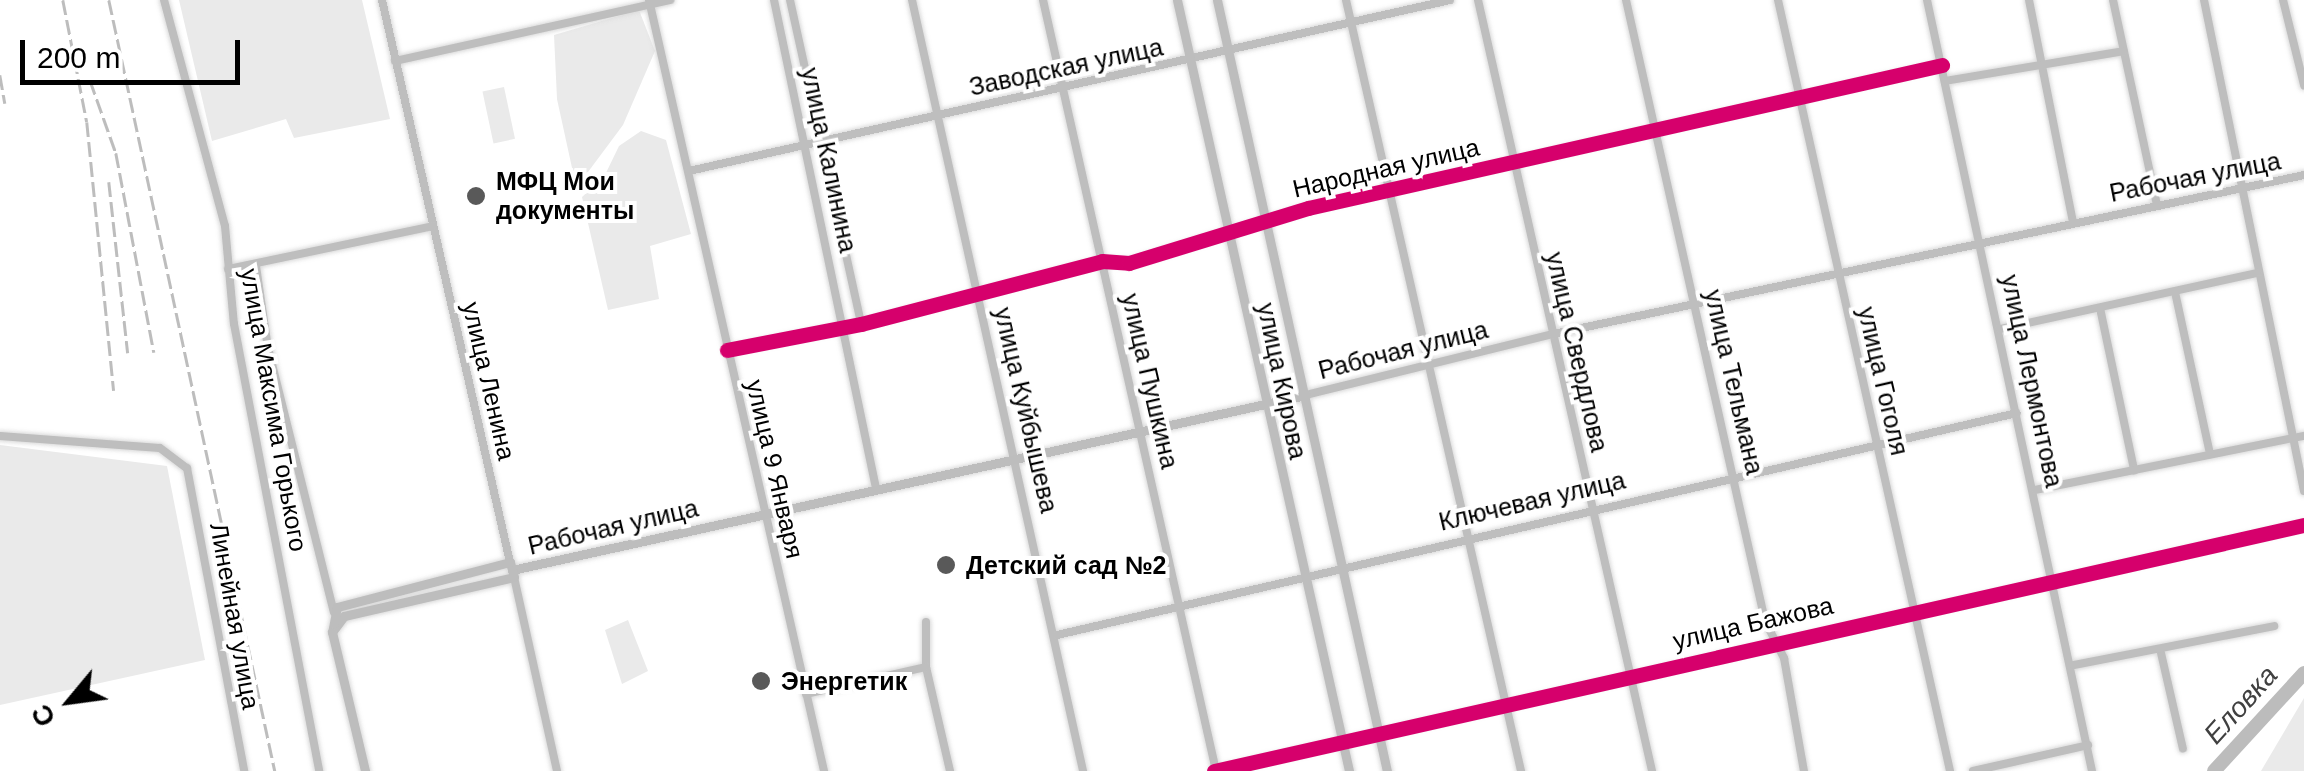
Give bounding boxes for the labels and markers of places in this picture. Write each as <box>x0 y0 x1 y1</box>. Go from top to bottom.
place label: МФЦ Мои документы <box>496 167 634 226</box>
marker: МФЦ Мои документы <box>465 185 487 207</box>
place label: Детский сад №2 <box>966 550 1166 580</box>
marker: Детский сад №2 <box>935 554 957 576</box>
place label: Энергетик <box>781 666 907 696</box>
marker: Энергетик <box>750 670 772 692</box>

